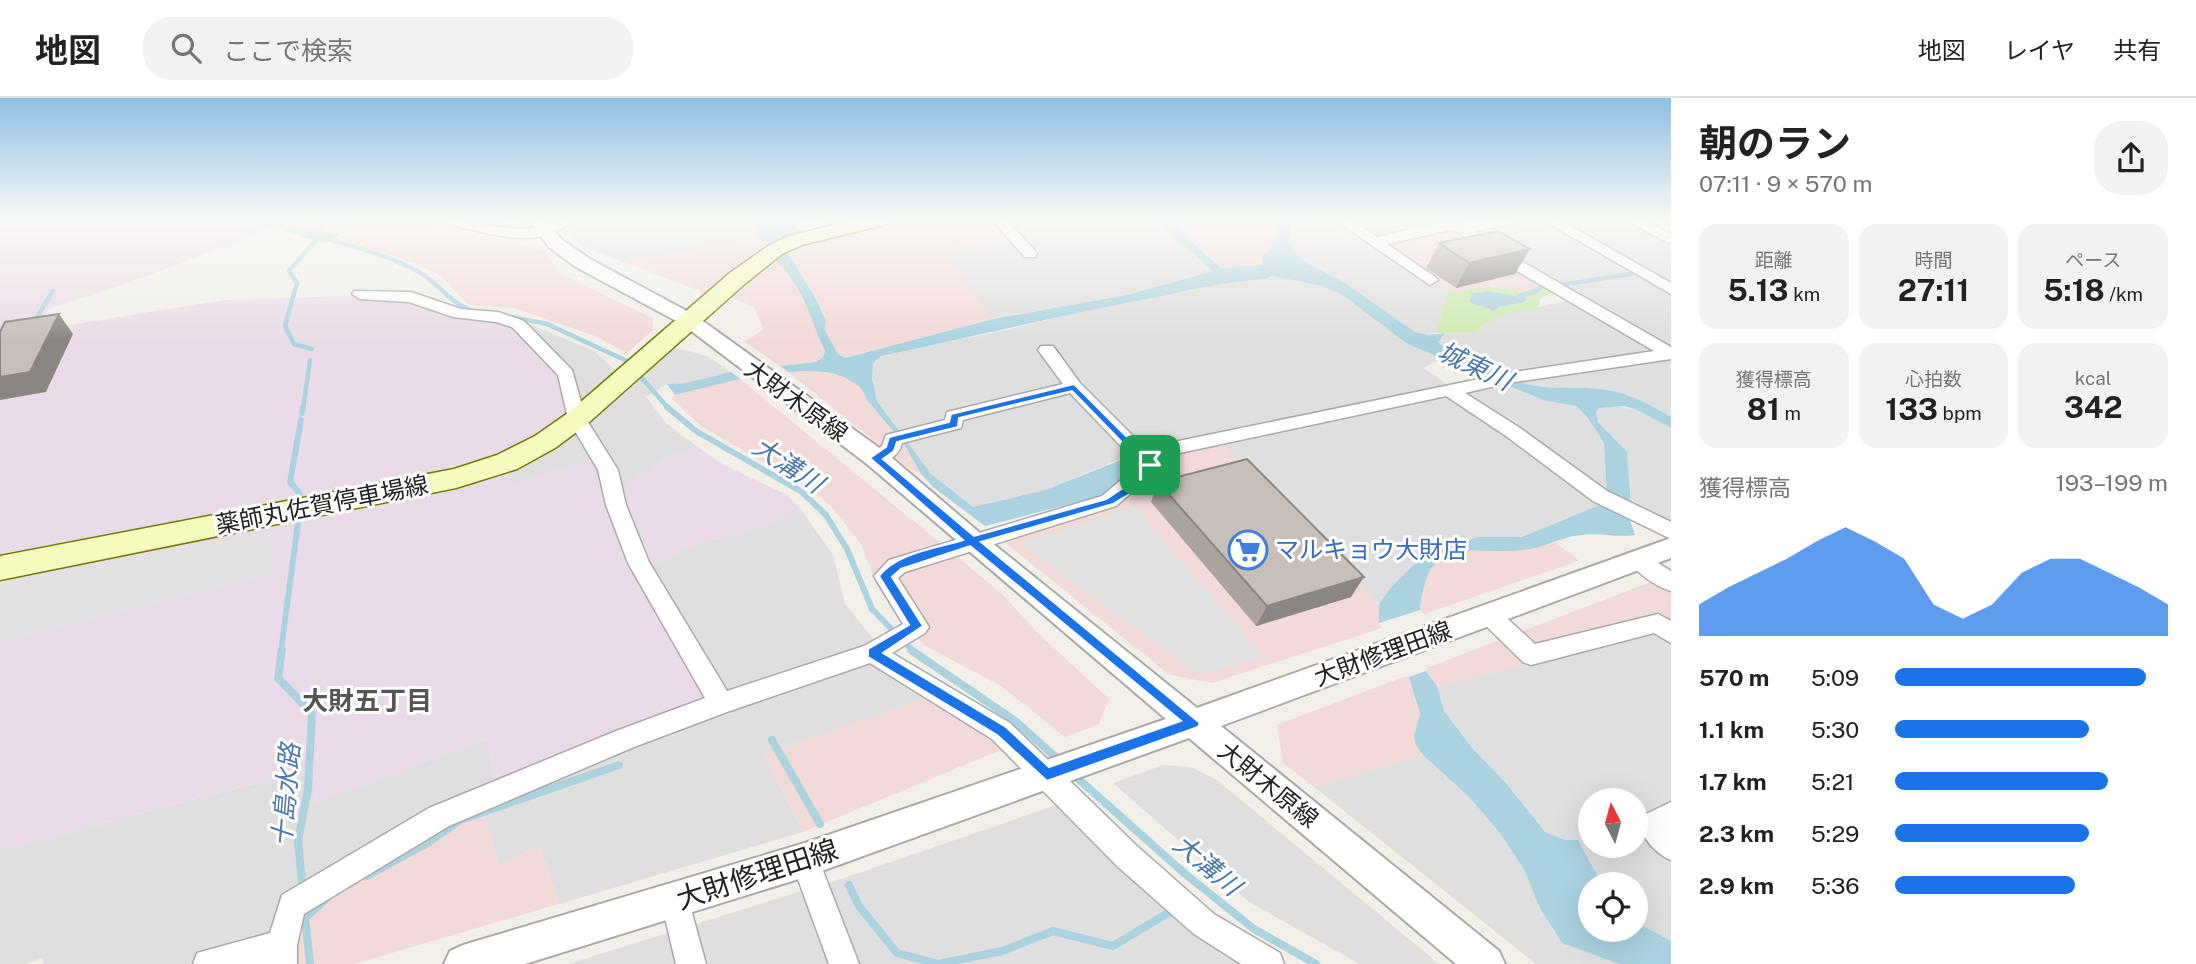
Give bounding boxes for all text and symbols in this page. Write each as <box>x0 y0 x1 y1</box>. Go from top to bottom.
search box <box>143 17 633 80</box>
icon: search <box>167 29 205 67</box>
text: 地図 <box>35 31 101 69</box>
text: ここで検索 <box>223 35 353 66</box>
text: 地図 <box>1918 36 1966 64</box>
text: レイヤ <box>2004 36 2075 64</box>
text: 共有 <box>2113 36 2161 64</box>
text: 朝のラン <box>1699 121 1851 166</box>
button: share <box>2094 121 2168 195</box>
text: 07:11 · 9 × 570 m <box>1699 170 1872 197</box>
text: 距離 <box>1755 249 1793 271</box>
text: 時間 <box>1914 249 1953 271</box>
text: ペース <box>2065 249 2121 271</box>
text: 5.13 <box>1727 272 1789 308</box>
text: 27:11 <box>1898 272 1969 308</box>
text: 5:18 <box>2043 272 2105 308</box>
text: km <box>1789 283 1820 305</box>
text: /km <box>2105 283 2143 305</box>
water label: 城東川 <box>1433 335 1520 397</box>
street label: 大財木原線 <box>740 354 853 447</box>
text: kcal <box>2075 367 2112 389</box>
text: 獲得標高 <box>1736 368 1812 390</box>
text: 心拍数 <box>1905 368 1962 390</box>
text: 342 <box>2064 389 2122 425</box>
text: 81 <box>1747 391 1780 427</box>
text: 133 <box>1885 391 1938 427</box>
text: m <box>1780 402 1801 424</box>
text: bpm <box>1938 402 1982 424</box>
water label: 大溝川 <box>747 430 832 500</box>
pin <box>1120 435 1180 495</box>
icon: arrive <box>1131 446 1169 484</box>
text: 193–199 m <box>2055 469 2168 496</box>
street label: 薬師丸佐賀停車場線 <box>213 470 430 538</box>
text: 獲得標高 <box>1699 474 1791 501</box>
supermarket icon: マルキョウ大財店 <box>1227 529 1269 571</box>
place label: マルキョウ大財店 <box>1275 535 1467 563</box>
street label: 大財修理田線 <box>1310 615 1455 691</box>
text: 570 m <box>1699 664 1769 691</box>
text: 5:09 <box>1811 664 1859 691</box>
district label: 大財五丁目 <box>302 685 432 716</box>
text: 1.1 km <box>1699 716 1764 743</box>
text: 5:30 <box>1811 716 1859 743</box>
street label: 大財木原線 <box>1213 736 1324 833</box>
water label: 十島水路 <box>266 740 306 848</box>
text: 1.7 km <box>1699 768 1767 795</box>
text: 5:21 <box>1811 768 1854 795</box>
north arrow <box>1578 788 1648 858</box>
map controls <box>1578 788 1648 942</box>
text: 2.3 km <box>1699 820 1774 847</box>
text: 5:29 <box>1811 820 1859 847</box>
water label: 大溝川 <box>1167 828 1249 903</box>
street label: 大財修理田線 <box>672 832 842 915</box>
button: locate <box>1578 872 1648 942</box>
text: 2.9 km <box>1699 872 1774 899</box>
text: 5:36 <box>1811 872 1860 899</box>

